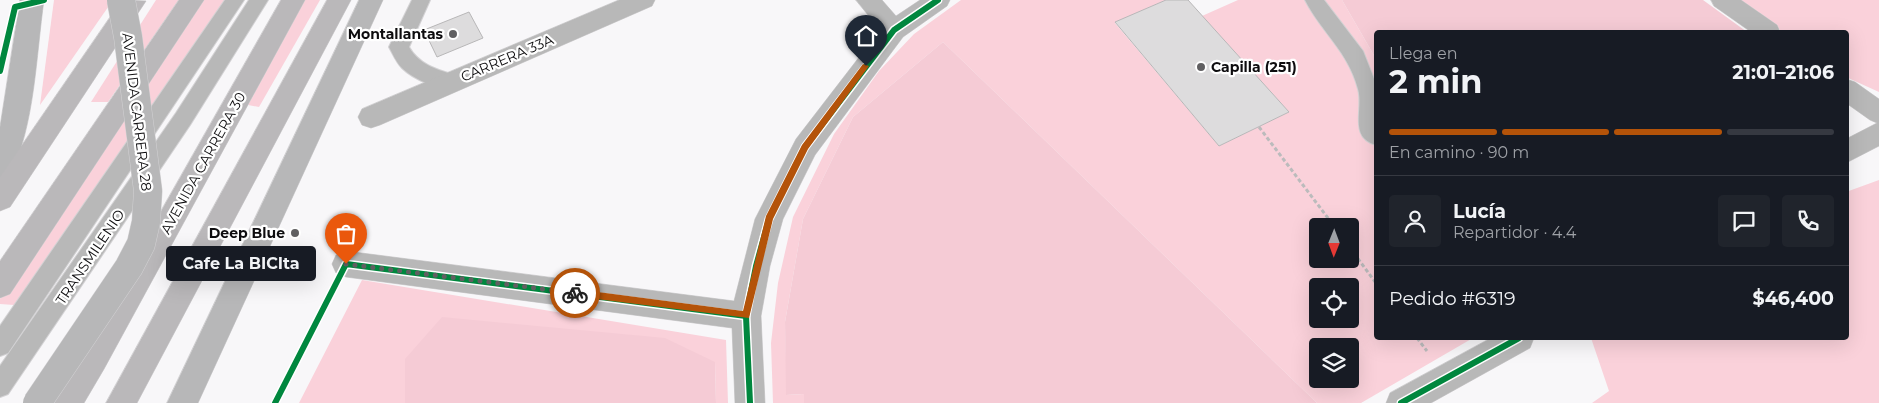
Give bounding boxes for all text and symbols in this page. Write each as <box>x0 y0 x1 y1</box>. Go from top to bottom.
pin <box>845 15 887 66</box>
icon: home <box>852 22 880 50</box>
place label: Montallantas <box>348 25 444 43</box>
marker: Montallantas <box>447 28 459 40</box>
street label: CARRERA 33A <box>458 30 557 86</box>
street label: AVENIDA CARRERA 28 <box>118 32 156 192</box>
text: Llega en <box>1389 44 1457 63</box>
place label: Capilla (251) <box>1211 58 1297 76</box>
marker: Capilla (251) <box>1195 61 1207 73</box>
text: 21:01–21:06 <box>1732 61 1834 84</box>
text: 2 min <box>1389 62 1482 101</box>
street label: AVENIDA CARRERA 30 <box>156 89 250 237</box>
text: En camino · 90 m <box>1389 143 1529 162</box>
button: person <box>1389 195 1441 247</box>
button: chat <box>1718 195 1770 247</box>
button: phone <box>1782 195 1834 247</box>
text: Lucía <box>1453 200 1506 223</box>
street label: TRANSMILENIO <box>52 206 129 308</box>
pin <box>325 213 367 264</box>
north arrow <box>1309 218 1359 268</box>
map controls <box>1309 218 1359 388</box>
icon: bag <box>332 220 360 248</box>
text: Repartidor · 4.4 <box>1453 223 1576 242</box>
place label: Deep Blue <box>209 224 285 242</box>
marker: Deep Blue <box>289 227 301 239</box>
callout: Cafe La BICIta <box>166 246 316 282</box>
text: Cafe La BICIta <box>182 254 300 273</box>
courier <box>550 268 600 318</box>
button: locate <box>1309 278 1359 328</box>
icon: bike <box>561 279 589 307</box>
text: Pedido #6319 <box>1389 287 1516 310</box>
text: $46,400 <box>1752 287 1834 310</box>
button: layers <box>1309 338 1359 388</box>

